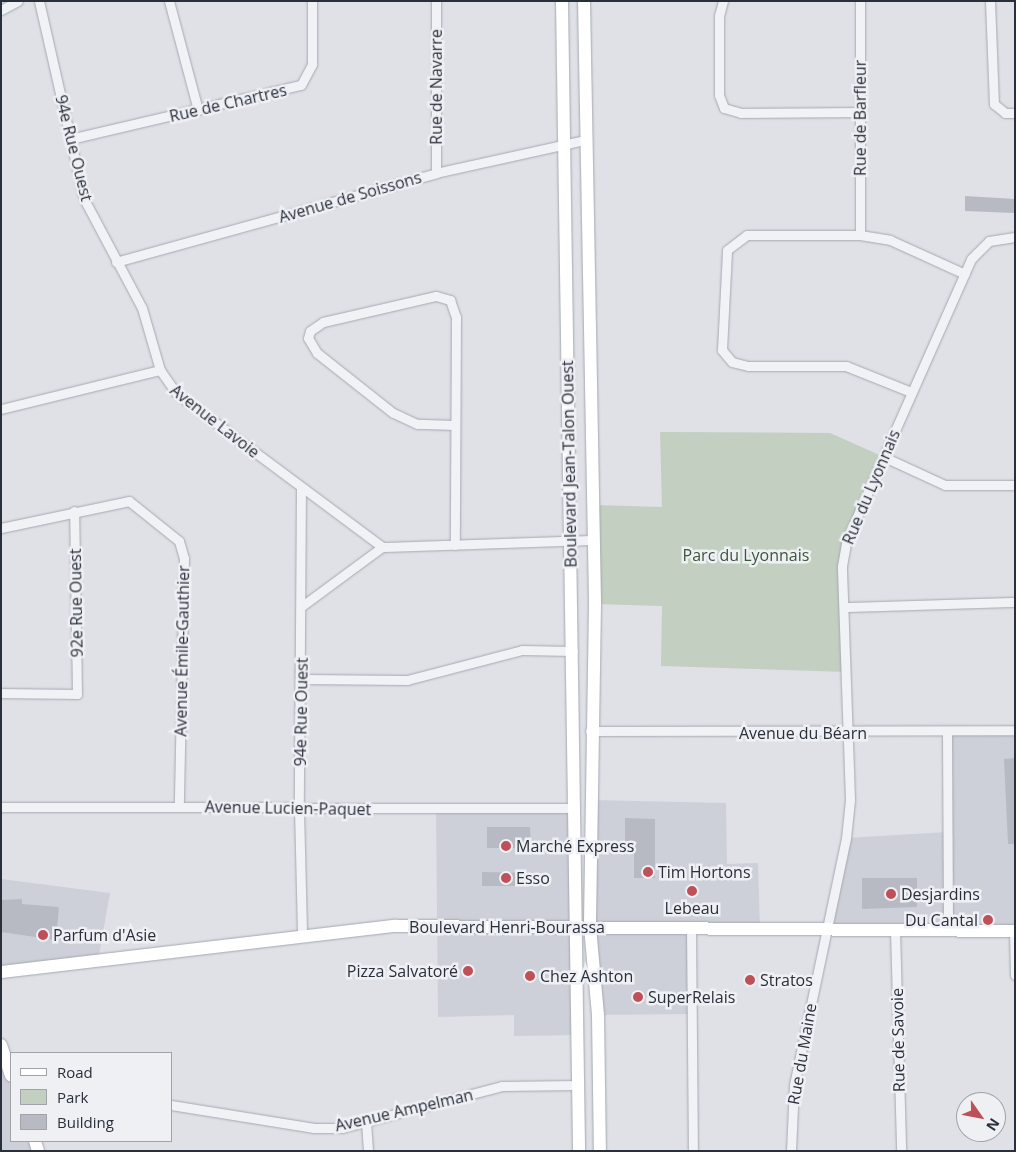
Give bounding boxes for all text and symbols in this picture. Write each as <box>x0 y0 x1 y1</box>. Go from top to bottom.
street label: Rue de Navarre <box>426 29 446 145</box>
street label: Rue de Barfleur <box>850 60 870 176</box>
street label: Rue de Chartres <box>167 80 289 126</box>
street label: 94e Rue Ouest <box>52 93 96 203</box>
street label: Avenue de Soissons <box>276 167 424 227</box>
street label: Boulevard Jean-Talon Ouest <box>558 360 580 568</box>
street label: Avenue Lavoie <box>167 380 263 462</box>
street label: Rue du Lyonnais <box>838 427 904 547</box>
park label: Parc du Lyonnais <box>683 545 809 565</box>
street label: 92e Rue Ouest <box>65 548 87 658</box>
street label: Avenue Émile-Gauthier <box>171 565 193 737</box>
street label: 94e Rue Ouest <box>290 657 312 767</box>
street label: Avenue du Béarn <box>739 723 867 743</box>
street label: Avenue Lucien-Paquet <box>205 797 371 819</box>
place label: Marché Express <box>516 836 634 856</box>
marker: Marché Express <box>500 840 512 852</box>
place label: Tim Hortons <box>658 862 751 882</box>
marker: Tim Hortons <box>642 866 654 878</box>
place label: Esso <box>516 868 550 888</box>
marker: Esso <box>500 872 512 884</box>
place label: Desjardins <box>901 884 980 904</box>
marker: Lebeau <box>686 885 698 897</box>
marker: Desjardins <box>885 888 897 900</box>
place label: Lebeau <box>665 898 719 918</box>
place label: Du Cantal <box>905 910 978 930</box>
marker: Du Cantal <box>982 914 994 926</box>
street label: Boulevard Henri-Bourassa <box>409 917 605 937</box>
place label: Parfum d'Asie <box>53 925 156 945</box>
marker: Parfum d'Asie <box>37 929 49 941</box>
place label: Pizza Salvatoré <box>347 961 458 981</box>
marker: Pizza Salvatoré <box>462 965 474 977</box>
place label: Chez Ashton <box>540 966 633 986</box>
marker: Chez Ashton <box>524 970 536 982</box>
place label: Stratos <box>760 970 813 990</box>
marker: Stratos <box>744 974 756 986</box>
place label: SuperRelais <box>648 987 735 1007</box>
street label: Rue de Savoie <box>887 988 909 1092</box>
marker: SuperRelais <box>632 991 644 1003</box>
street label: Rue du Maine <box>784 1002 820 1106</box>
legend <box>10 1052 172 1142</box>
text: Road <box>57 1062 93 1082</box>
street label: Avenue Ampelman <box>333 1085 475 1135</box>
text: Park <box>57 1087 88 1107</box>
north arrow <box>956 1092 1006 1142</box>
text: Building <box>57 1112 114 1132</box>
text: N <box>982 1115 1004 1135</box>

